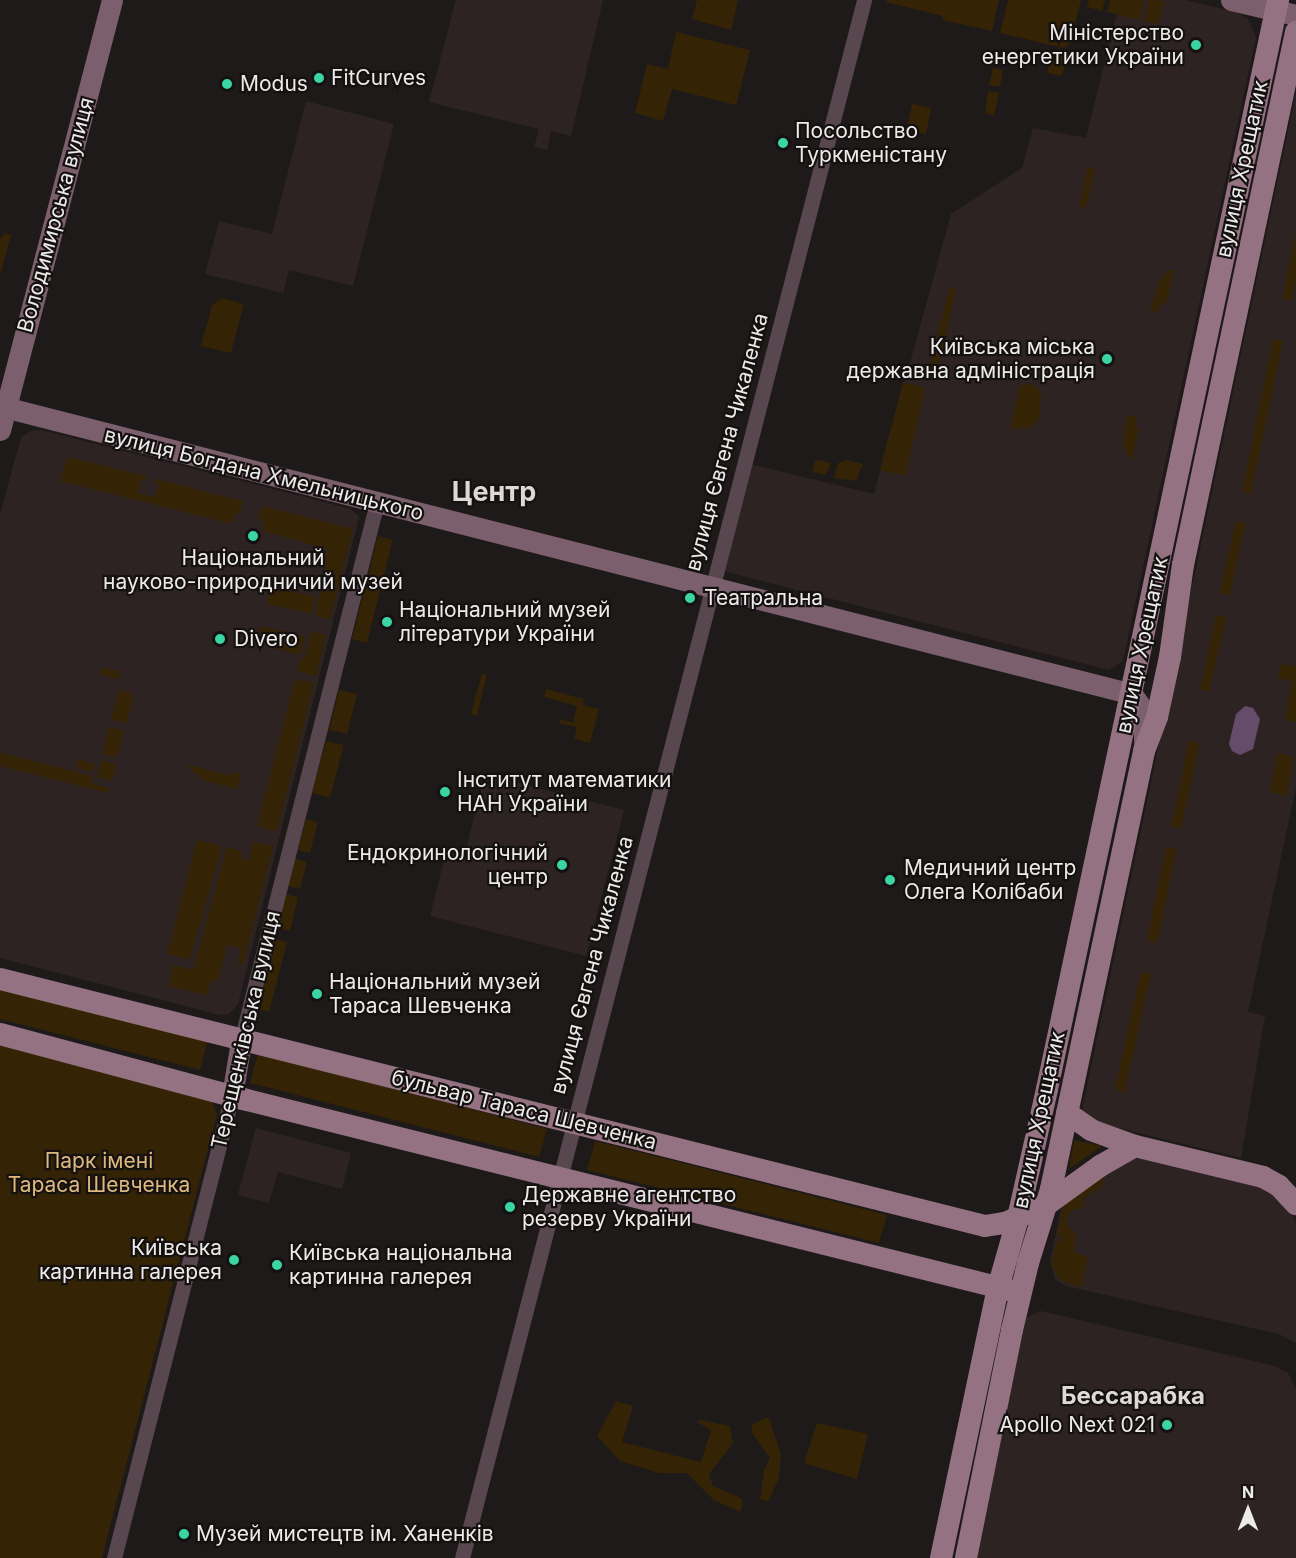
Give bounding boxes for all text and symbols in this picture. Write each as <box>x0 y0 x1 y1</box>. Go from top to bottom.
place label: Міністерство енергетики України <box>982 20 1184 70</box>
marker: Міністерство енергетики України <box>1189 38 1203 52</box>
place label: FitCurves <box>331 65 426 91</box>
place label: Modus <box>240 71 308 97</box>
marker: FitCurves <box>312 71 326 85</box>
marker: Modus <box>218 75 236 93</box>
street label: вулиця Хрещатик <box>1211 78 1273 260</box>
street label: Володимирська вулиця <box>12 95 100 335</box>
place label: Посольство Туркменістану <box>795 118 947 168</box>
marker: Посольство Туркменістану <box>776 136 790 150</box>
street label: вулиця Євгена Чикаленка <box>680 310 774 574</box>
place label: Київська міська державна адміністрація <box>846 334 1095 384</box>
marker: Київська міська державна адміністрація <box>1100 352 1114 366</box>
street label: вулиця Богдана Хмельницького <box>102 422 426 526</box>
district label: Центр <box>452 476 536 508</box>
marker: Національний науково-природничий музей <box>246 529 260 543</box>
place label: Національний науково-природничий музей <box>103 545 403 595</box>
street label: вулиця Хрещатик <box>1111 554 1173 736</box>
place label: Театральна <box>704 585 823 611</box>
marker: Театральна <box>681 589 699 607</box>
place label: Національний музей літератури України <box>399 597 610 647</box>
marker: Національний музей літератури України <box>380 615 394 629</box>
place label: Divero <box>234 626 298 652</box>
marker: Divero <box>211 630 229 648</box>
place label: Інститут математики НАН України <box>457 767 671 817</box>
marker: Інститут математики НАН України <box>438 785 452 799</box>
street label: вулиця Євгена Чикаленка <box>545 833 639 1097</box>
place label: Ендокринологічний центр <box>347 840 548 890</box>
place label: Медичний центр Олега Колібаби <box>904 855 1076 905</box>
marker: Ендокринологічний центр <box>553 856 571 874</box>
marker: Медичний центр Олега Колібаби <box>881 871 899 889</box>
street label: Терещенківська вулиця <box>206 908 286 1152</box>
place label: Національний музей Тараса Шевченка <box>329 969 540 1019</box>
marker: Національний музей Тараса Шевченка <box>310 987 324 1001</box>
street label: вулиця Хрещатик <box>1008 1029 1070 1211</box>
street label: бульвар Тараса Шевченка <box>389 1065 659 1155</box>
park label: Парк імені Тараса Шевченка <box>8 1148 190 1198</box>
place label: Державне агентство резерву України <box>522 1182 736 1232</box>
marker: Державне агентство резерву України <box>503 1200 517 1214</box>
place label: Київська картинна галерея <box>39 1235 222 1285</box>
place label: Київська національна картинна галерея <box>289 1240 513 1290</box>
marker: Київська картинна галерея <box>227 1253 241 1267</box>
marker: Київська національна картинна галерея <box>270 1258 284 1272</box>
district label: Бессарабка <box>1061 1382 1205 1410</box>
place label: Apollo Next 021 <box>1000 1412 1155 1438</box>
marker: Apollo Next 021 <box>1160 1418 1174 1432</box>
north arrow <box>1218 1480 1278 1540</box>
text: N <box>1242 1482 1254 1502</box>
place label: Музей мистецтв ім. Ханенків <box>196 1521 494 1547</box>
marker: Музей мистецтв ім. Ханенків <box>177 1527 191 1541</box>

